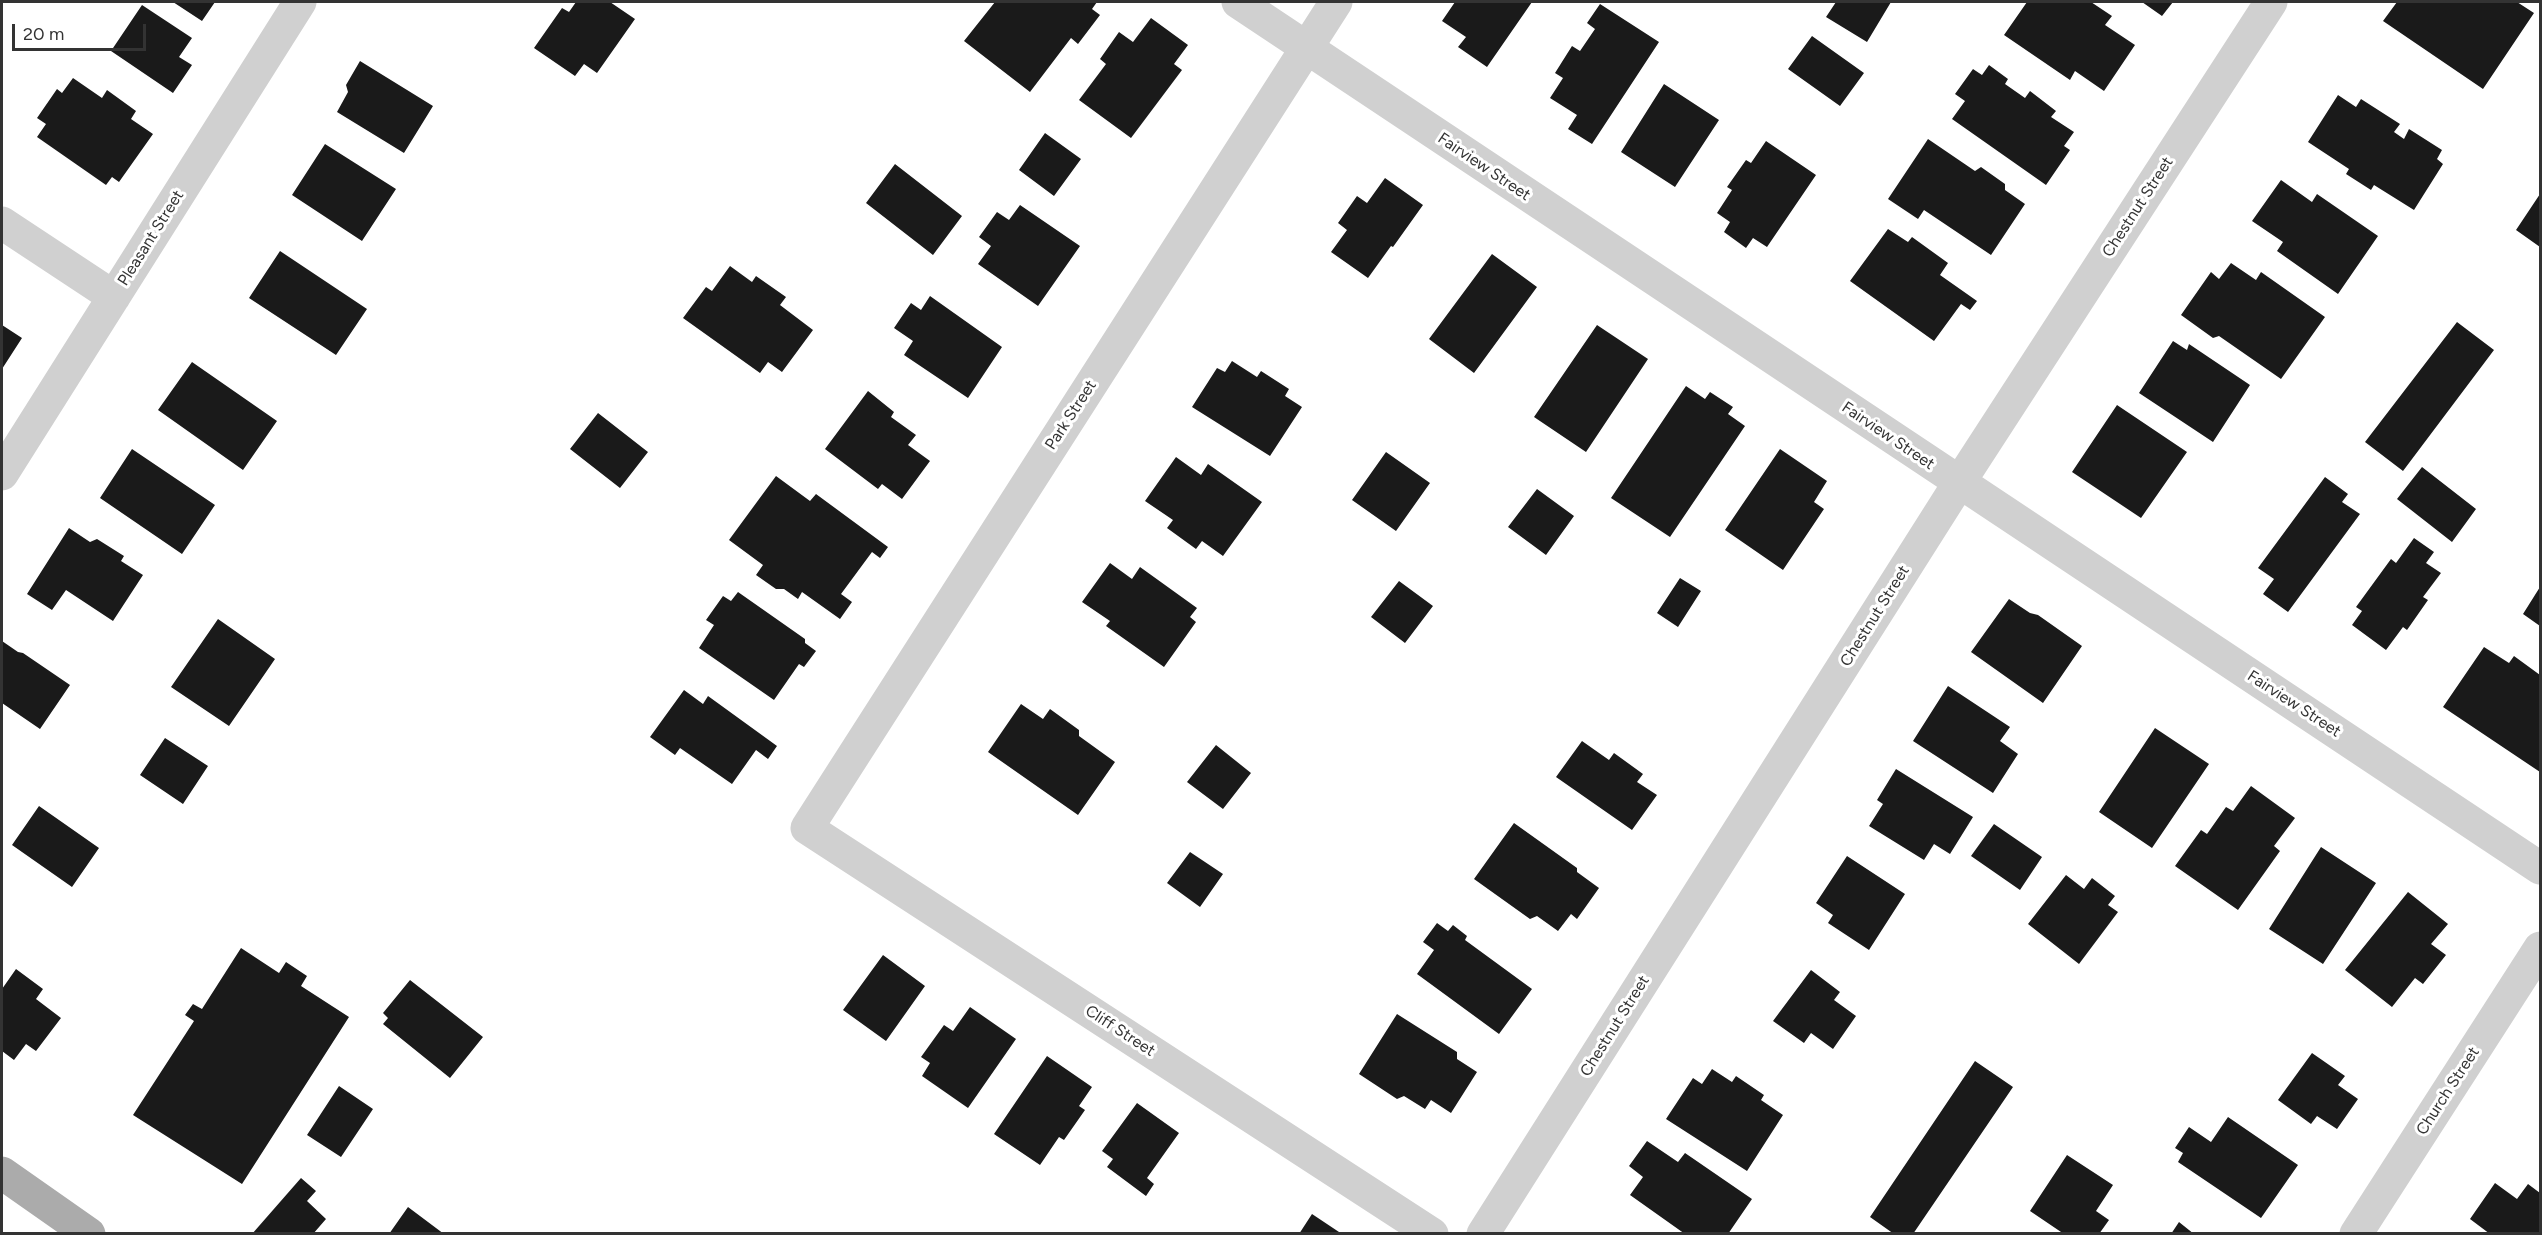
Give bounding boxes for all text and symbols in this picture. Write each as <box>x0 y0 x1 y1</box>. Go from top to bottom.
scale bar <box>15 12 148 50</box>
text: 20 m <box>23 23 64 45</box>
street label: Fairview Street <box>1434 129 1534 205</box>
street label: Chestnut Street <box>2099 153 2177 261</box>
street label: Pleasant Street <box>114 187 188 289</box>
street label: Park Street <box>1041 377 1101 453</box>
street label: Fairview Street <box>1838 398 1938 474</box>
street label: Chestnut Street <box>1836 562 1914 670</box>
street label: Fairview Street <box>2244 667 2344 741</box>
street label: Chestnut Street <box>1576 972 1654 1080</box>
street label: Cliff Street <box>1082 1001 1158 1061</box>
street label: Church Street <box>2412 1043 2484 1139</box>

